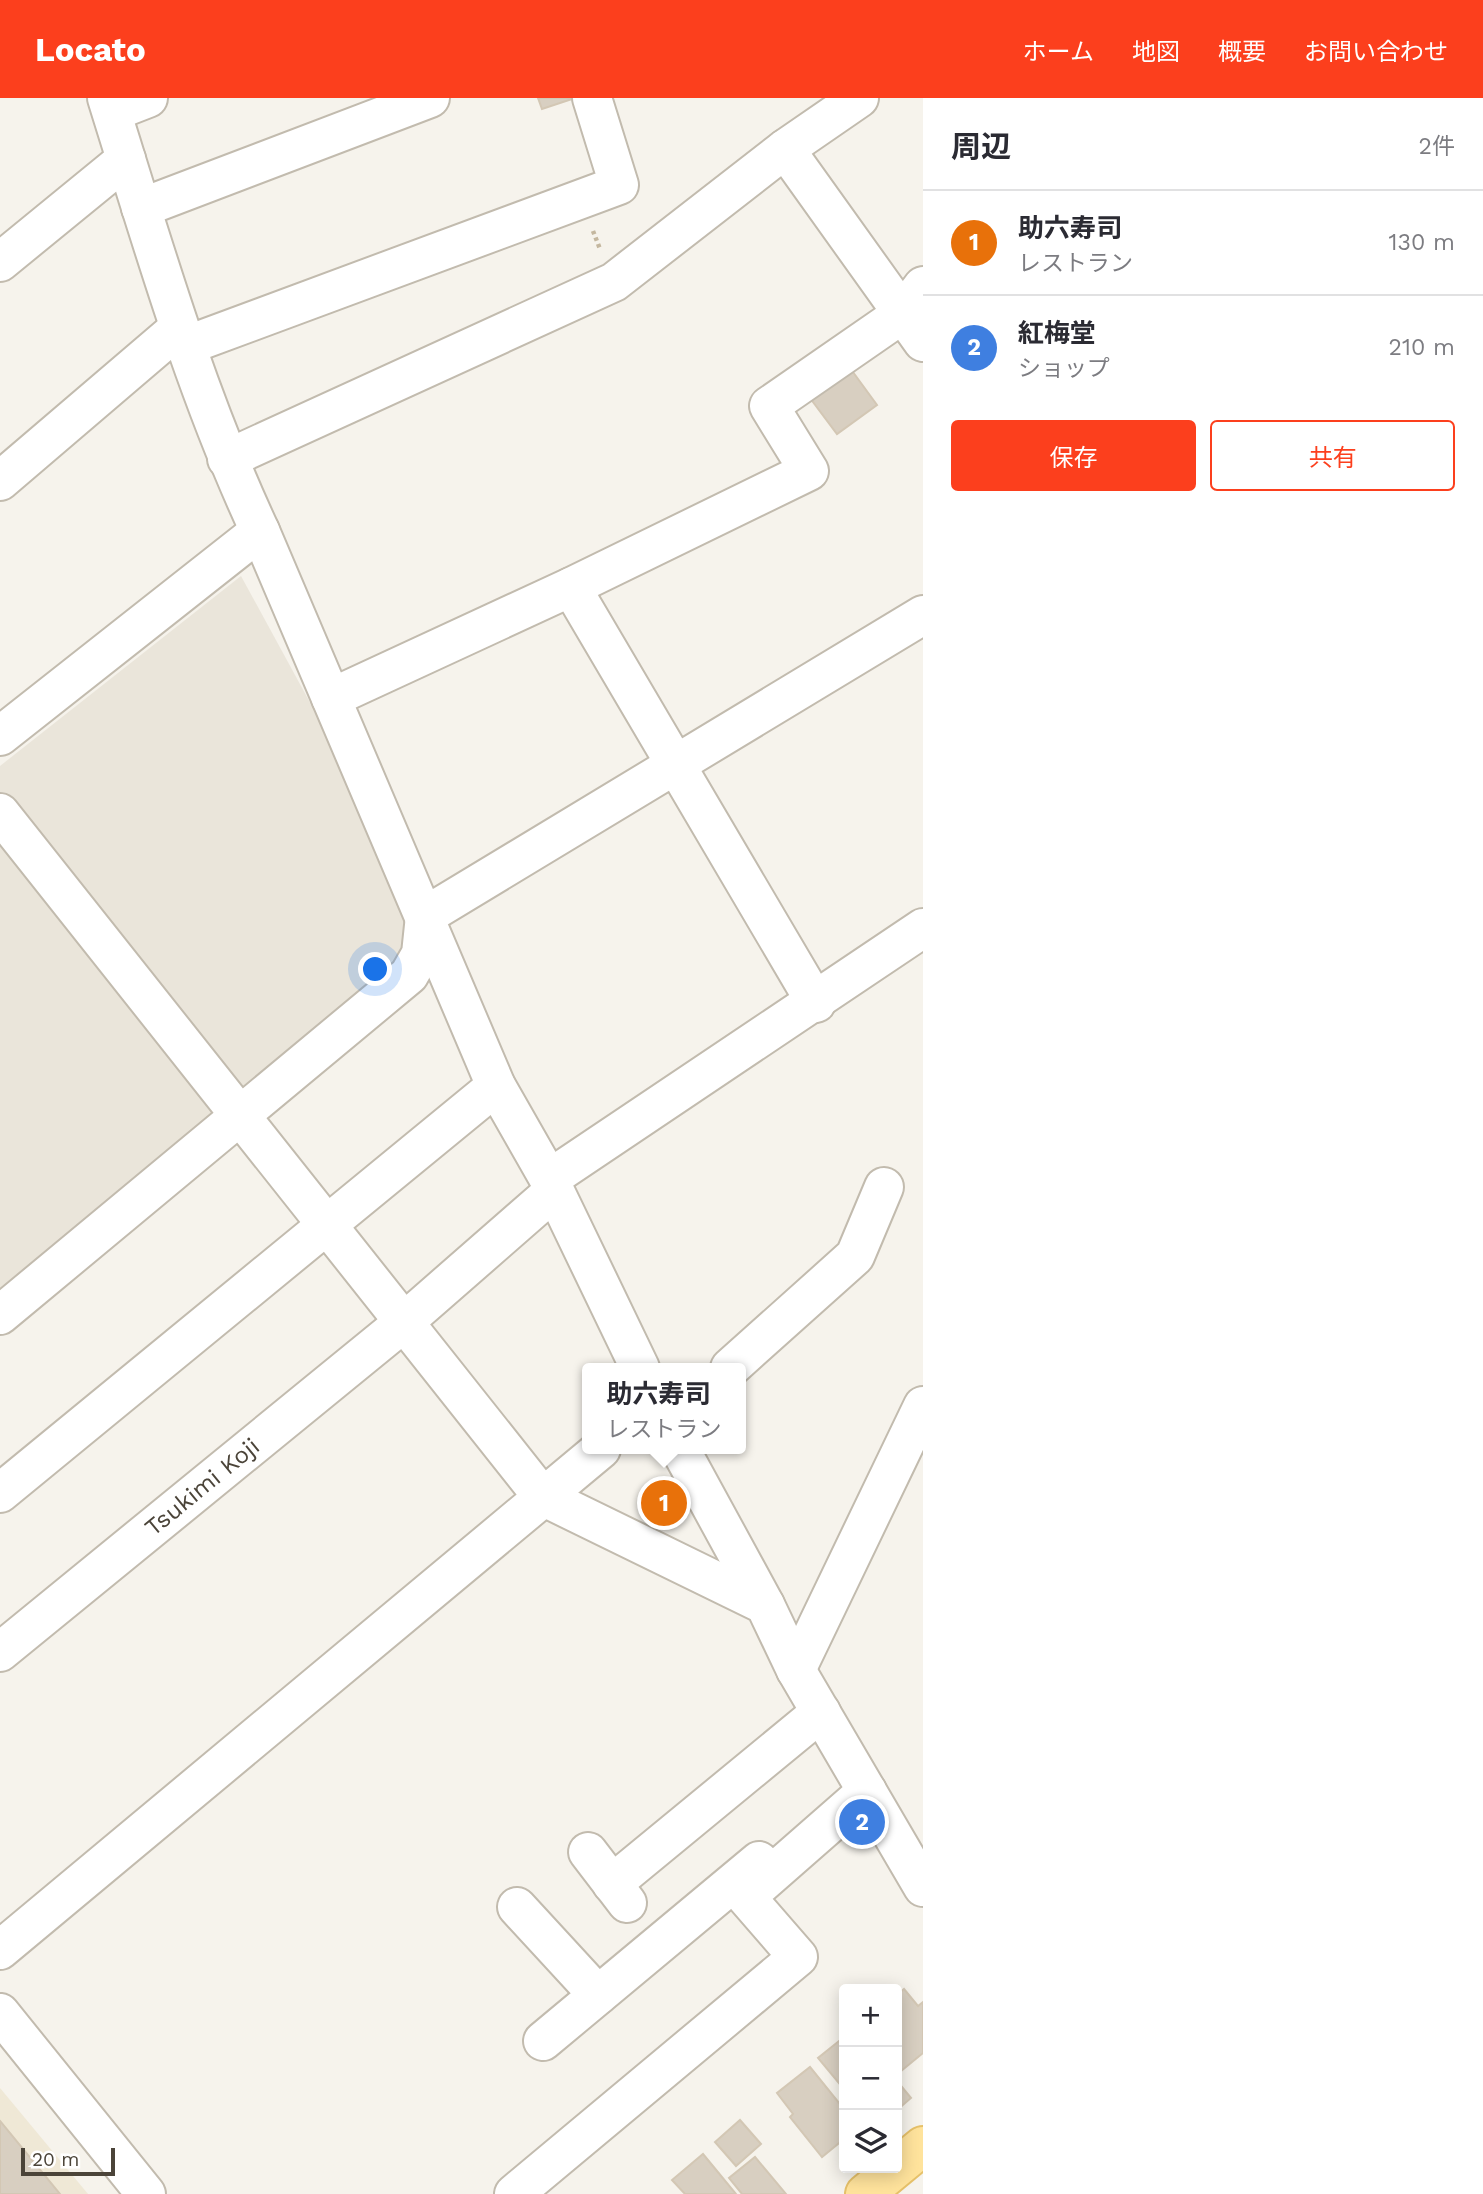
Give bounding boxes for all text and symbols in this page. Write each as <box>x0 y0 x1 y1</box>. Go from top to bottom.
text: Locato <box>35 30 146 69</box>
text: ホーム <box>1023 38 1094 66</box>
text: 地図 <box>1132 38 1180 66</box>
text: 概要 <box>1218 38 1266 66</box>
text: お問い合わせ <box>1304 38 1448 66</box>
text: 周辺 <box>951 129 1011 164</box>
text: 2件 <box>1419 133 1455 160</box>
text: 助六寿司 <box>1018 213 1122 243</box>
text: 1 <box>969 229 979 256</box>
text: 130 m <box>1389 229 1455 256</box>
text: レストラン <box>1018 250 1133 277</box>
text: 紅梅堂 <box>1018 318 1096 348</box>
text: 2 <box>967 334 981 361</box>
text: 210 m <box>1389 334 1455 361</box>
text: ショップ <box>1018 355 1110 382</box>
button: 保存 <box>951 420 1196 491</box>
button: 共有 <box>1210 420 1455 491</box>
your location <box>358 952 392 986</box>
popup <box>582 1363 746 1454</box>
text: 助六寿司 <box>607 1379 711 1409</box>
text: レストラン <box>607 1416 722 1443</box>
street label: Tsukimi Koji <box>139 1432 265 1542</box>
pin: 1 <box>641 1477 687 1529</box>
pin: 2 <box>839 1796 885 1848</box>
map controls <box>839 1984 902 2173</box>
button: + <box>839 1984 902 2047</box>
button: − <box>839 2047 902 2110</box>
button: layers <box>839 2110 902 2173</box>
scale bar <box>21 2145 116 2177</box>
text: 20 m <box>32 2148 79 2171</box>

